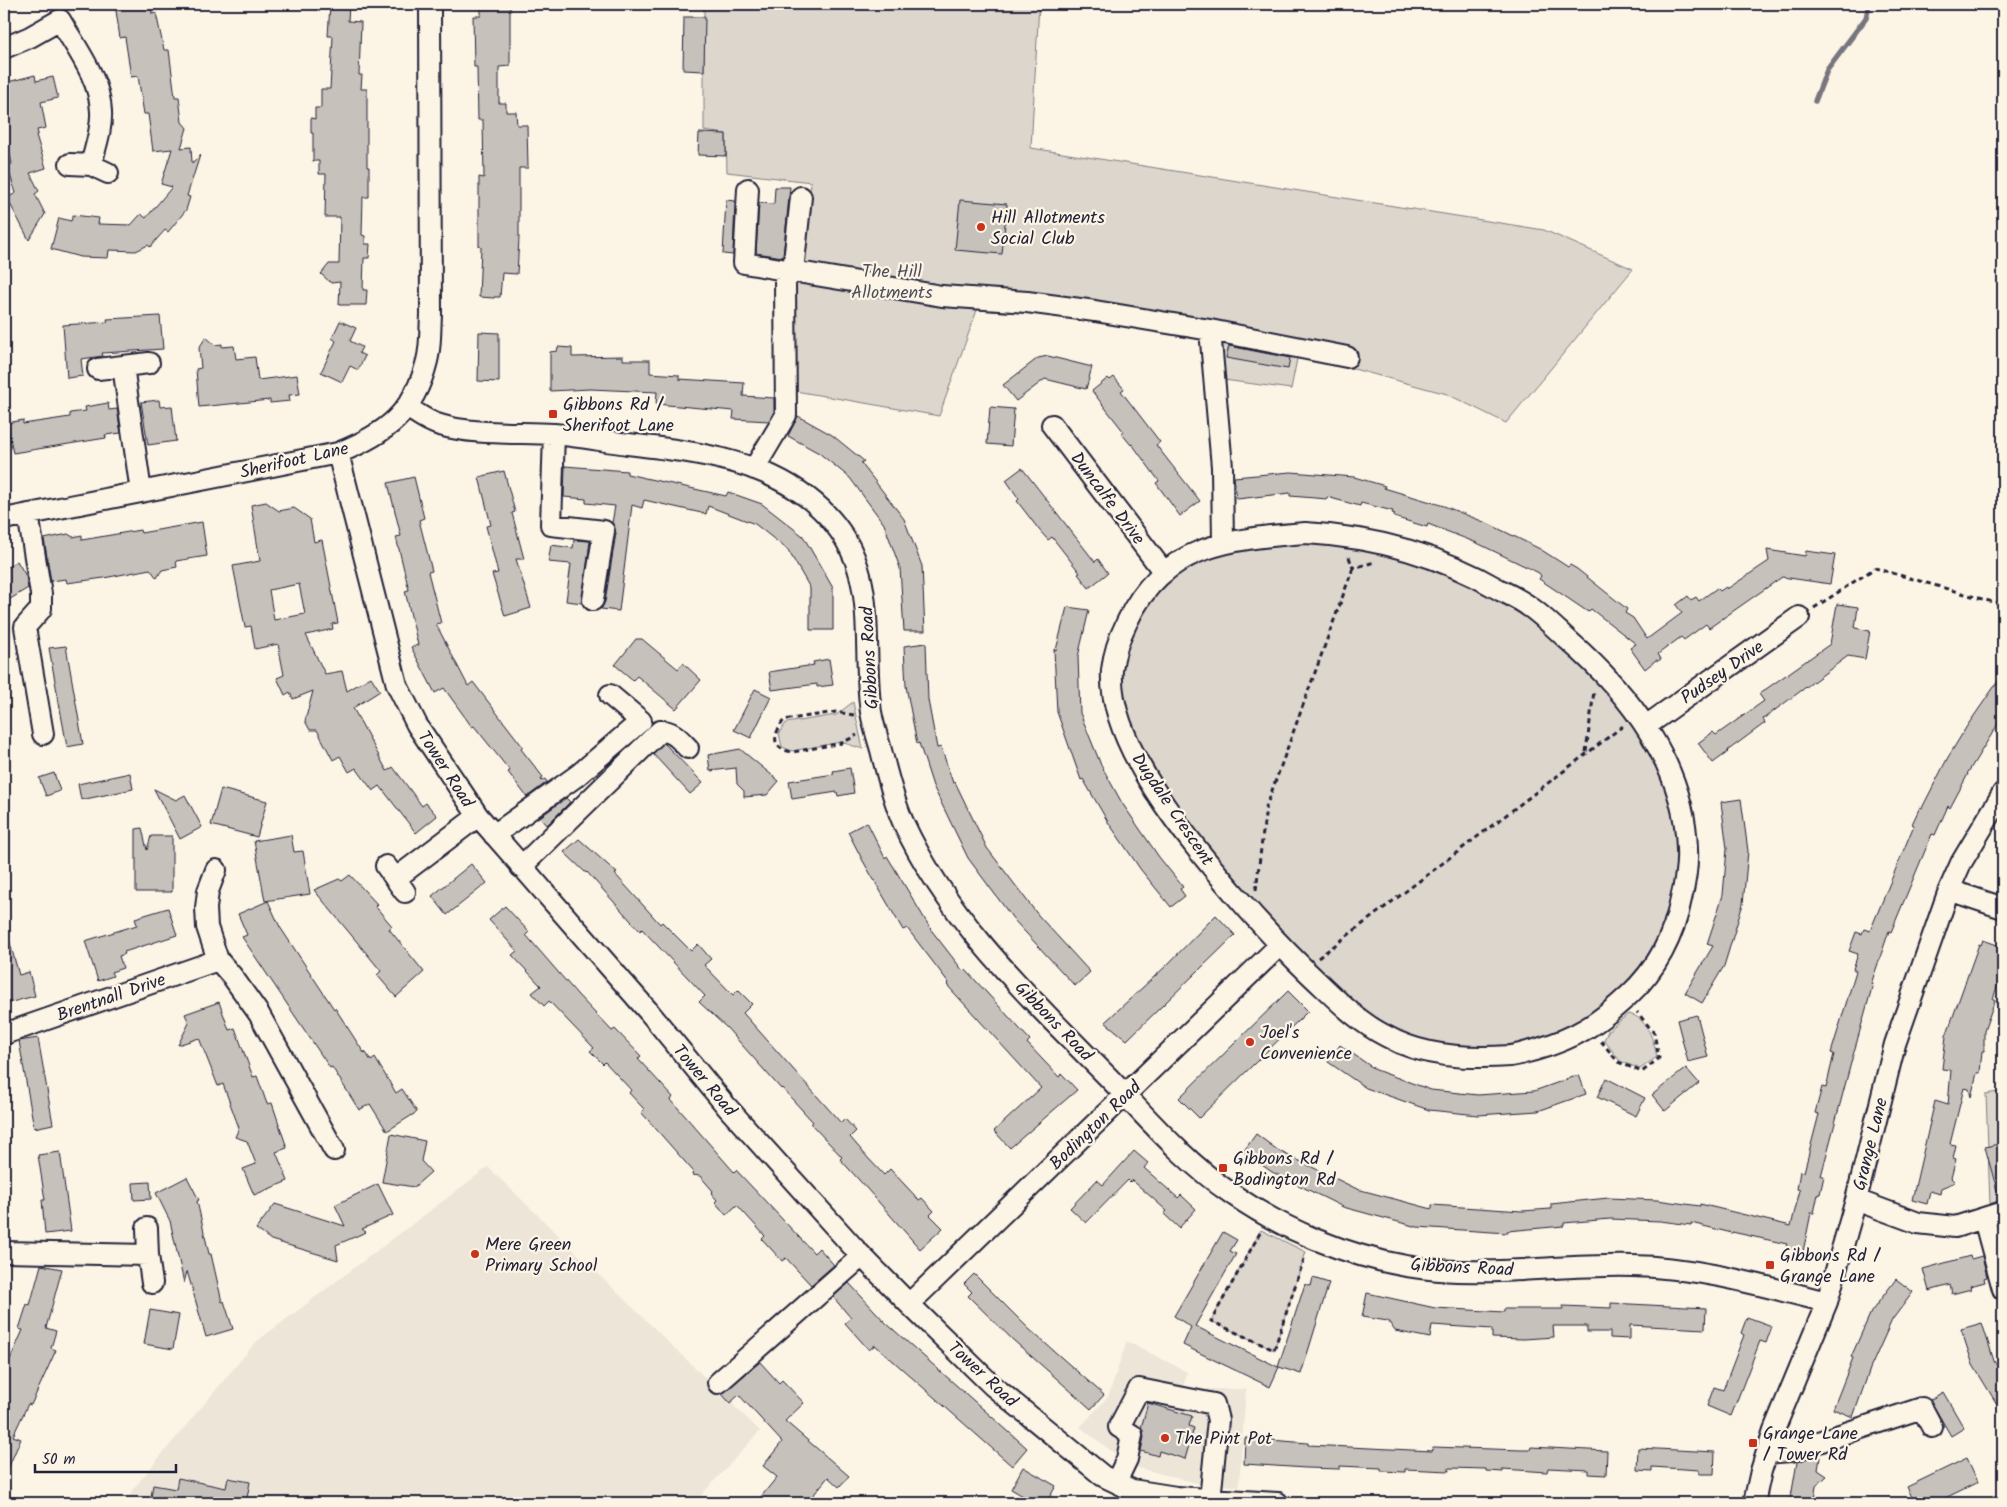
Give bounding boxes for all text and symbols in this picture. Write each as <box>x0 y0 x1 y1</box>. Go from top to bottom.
place label: Hill Allotments Social Club <box>991 204 1105 254</box>
marker: Hill Allotments Social Club <box>975 221 987 233</box>
park label: The Hill Allotments <box>851 258 933 308</box>
place label: Gibbons Rd / Sherifoot Lane <box>563 391 674 441</box>
marker: Gibbons Rd / Sherifoot Lane <box>547 408 559 420</box>
street label: Sherifoot Lane <box>237 435 352 488</box>
street label: Duncalfe Drive <box>1062 446 1152 552</box>
street label: Gibbons Road <box>853 605 888 710</box>
street label: Pudsey Drive <box>1675 634 1771 713</box>
street label: Tower Road <box>409 725 481 815</box>
street label: Dugdale Crescent <box>1123 747 1221 873</box>
street label: Brentnall Drive <box>53 966 170 1031</box>
street label: Gibbons Road <box>1007 975 1100 1070</box>
place label: Joel's Convenience <box>1260 1019 1352 1069</box>
marker: Joel's Convenience <box>1244 1036 1256 1048</box>
street label: Tower Road <box>665 1038 744 1124</box>
street label: Bodington Road <box>1043 1074 1150 1178</box>
street label: Grange Lane <box>1846 1095 1897 1194</box>
place label: Gibbons Rd / Bodington Rd <box>1233 1145 1336 1195</box>
marker: Gibbons Rd / Bodington Rd <box>1217 1162 1229 1174</box>
place label: Mere Green Primary School <box>485 1231 598 1281</box>
place label: Gibbons Rd / Grange Lane <box>1780 1242 1882 1292</box>
marker: Mere Green Primary School <box>469 1248 481 1260</box>
street label: Gibbons Road <box>1410 1251 1515 1286</box>
marker: Gibbons Rd / Grange Lane <box>1764 1259 1776 1271</box>
street label: Tower Road <box>940 1335 1025 1416</box>
place label: Grange Lane / Tower Rd <box>1763 1420 1858 1470</box>
place label: The Pint Pot <box>1175 1425 1273 1454</box>
marker: The Pint Pot <box>1159 1432 1171 1444</box>
marker: Grange Lane / Tower Rd <box>1747 1437 1759 1449</box>
scale bar <box>35 1442 176 1474</box>
text: 50 m <box>42 1448 76 1472</box>

